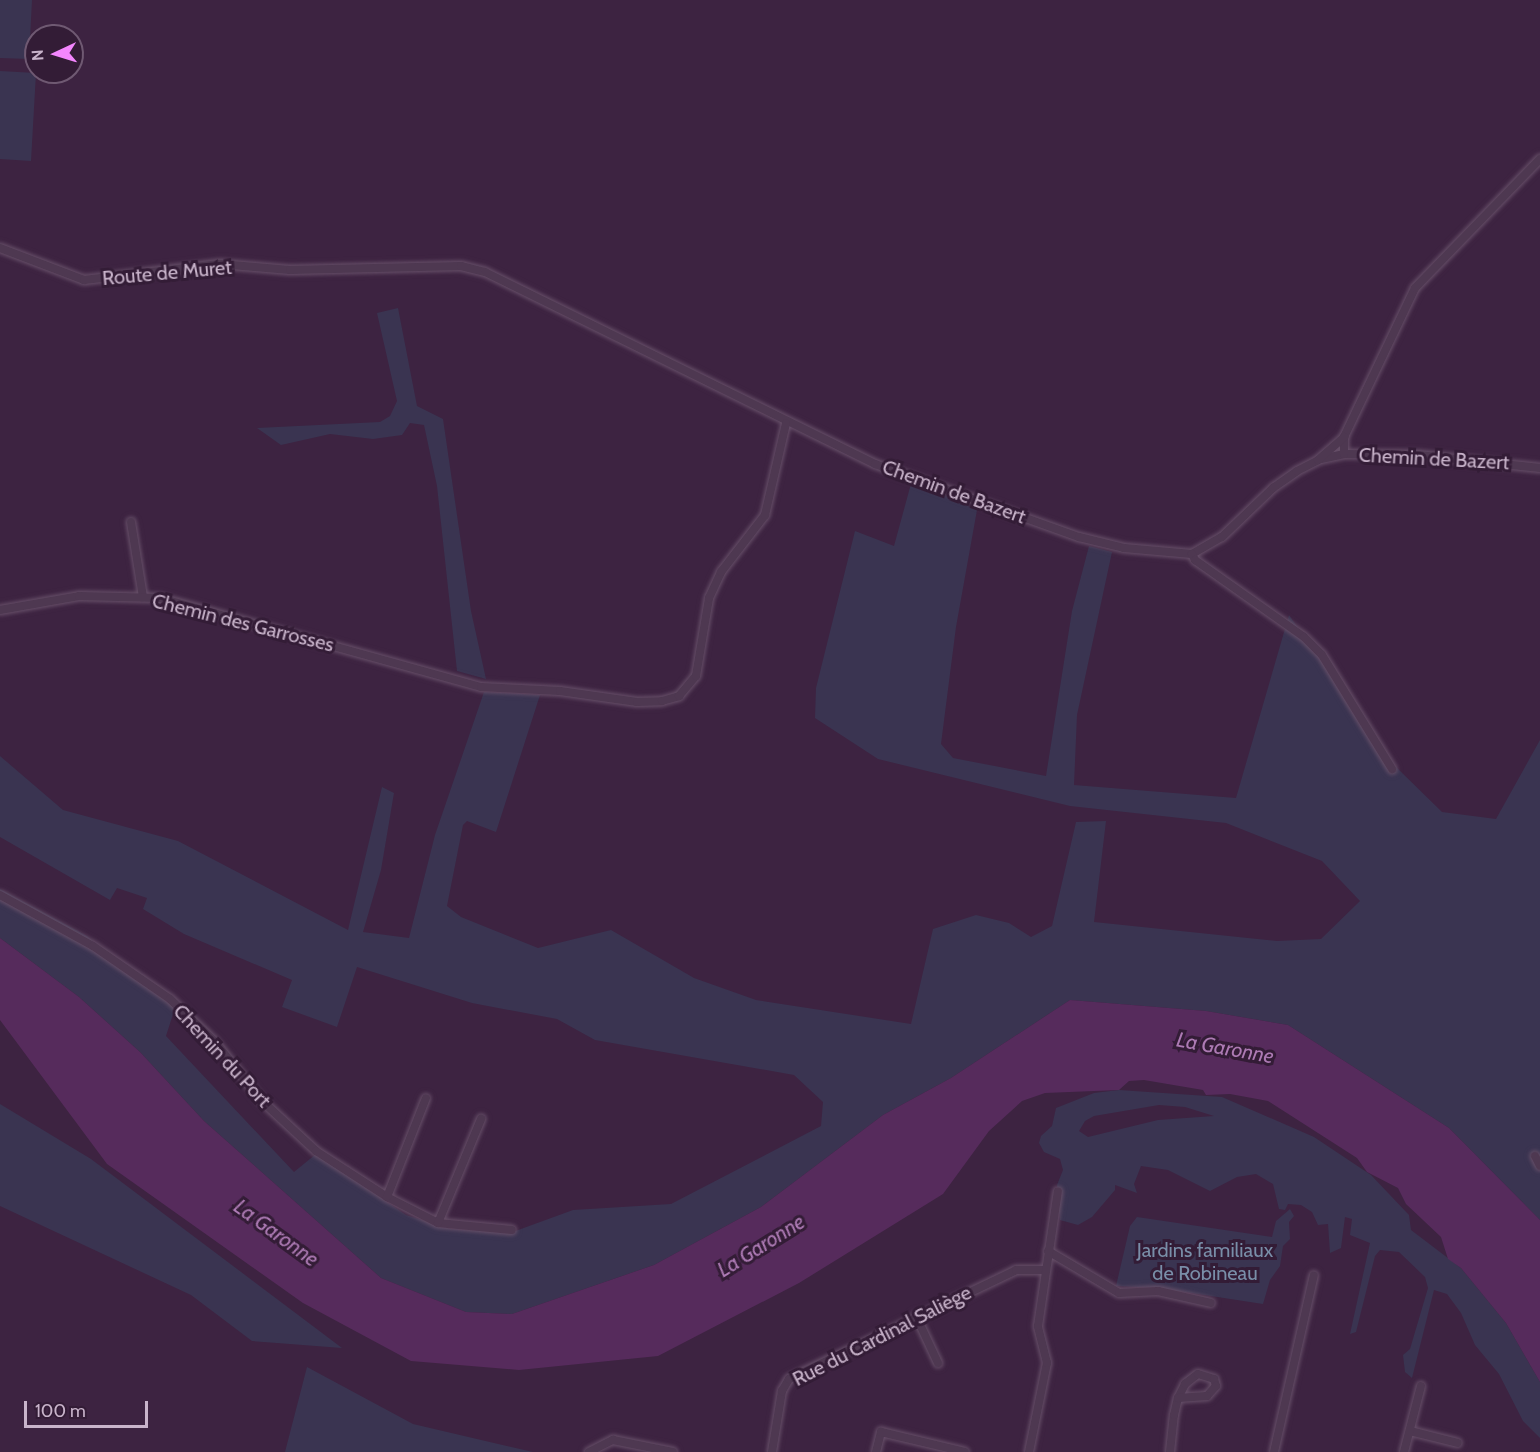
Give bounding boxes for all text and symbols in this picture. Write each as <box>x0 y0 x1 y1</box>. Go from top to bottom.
north arrow <box>24 24 84 84</box>
text: N <box>28 49 47 61</box>
street label: Route de Muret <box>101 255 233 291</box>
street label: Chemin de Bazert <box>1358 443 1510 475</box>
street label: Chemin de Bazert <box>879 455 1029 529</box>
street label: Chemin des Garrosses <box>150 589 336 657</box>
street label: Chemin du Port <box>168 999 276 1113</box>
water label: La Garonne <box>1175 1027 1275 1069</box>
water label: La Garonne <box>229 1194 323 1272</box>
water label: La Garonne <box>713 1209 809 1283</box>
park label: Jardins familiaux de Robineau <box>1137 1238 1273 1285</box>
street label: Rue du Cardinal Saliège <box>789 1281 975 1391</box>
scale bar <box>27 1389 152 1427</box>
text: 100 m <box>35 1400 86 1422</box>

